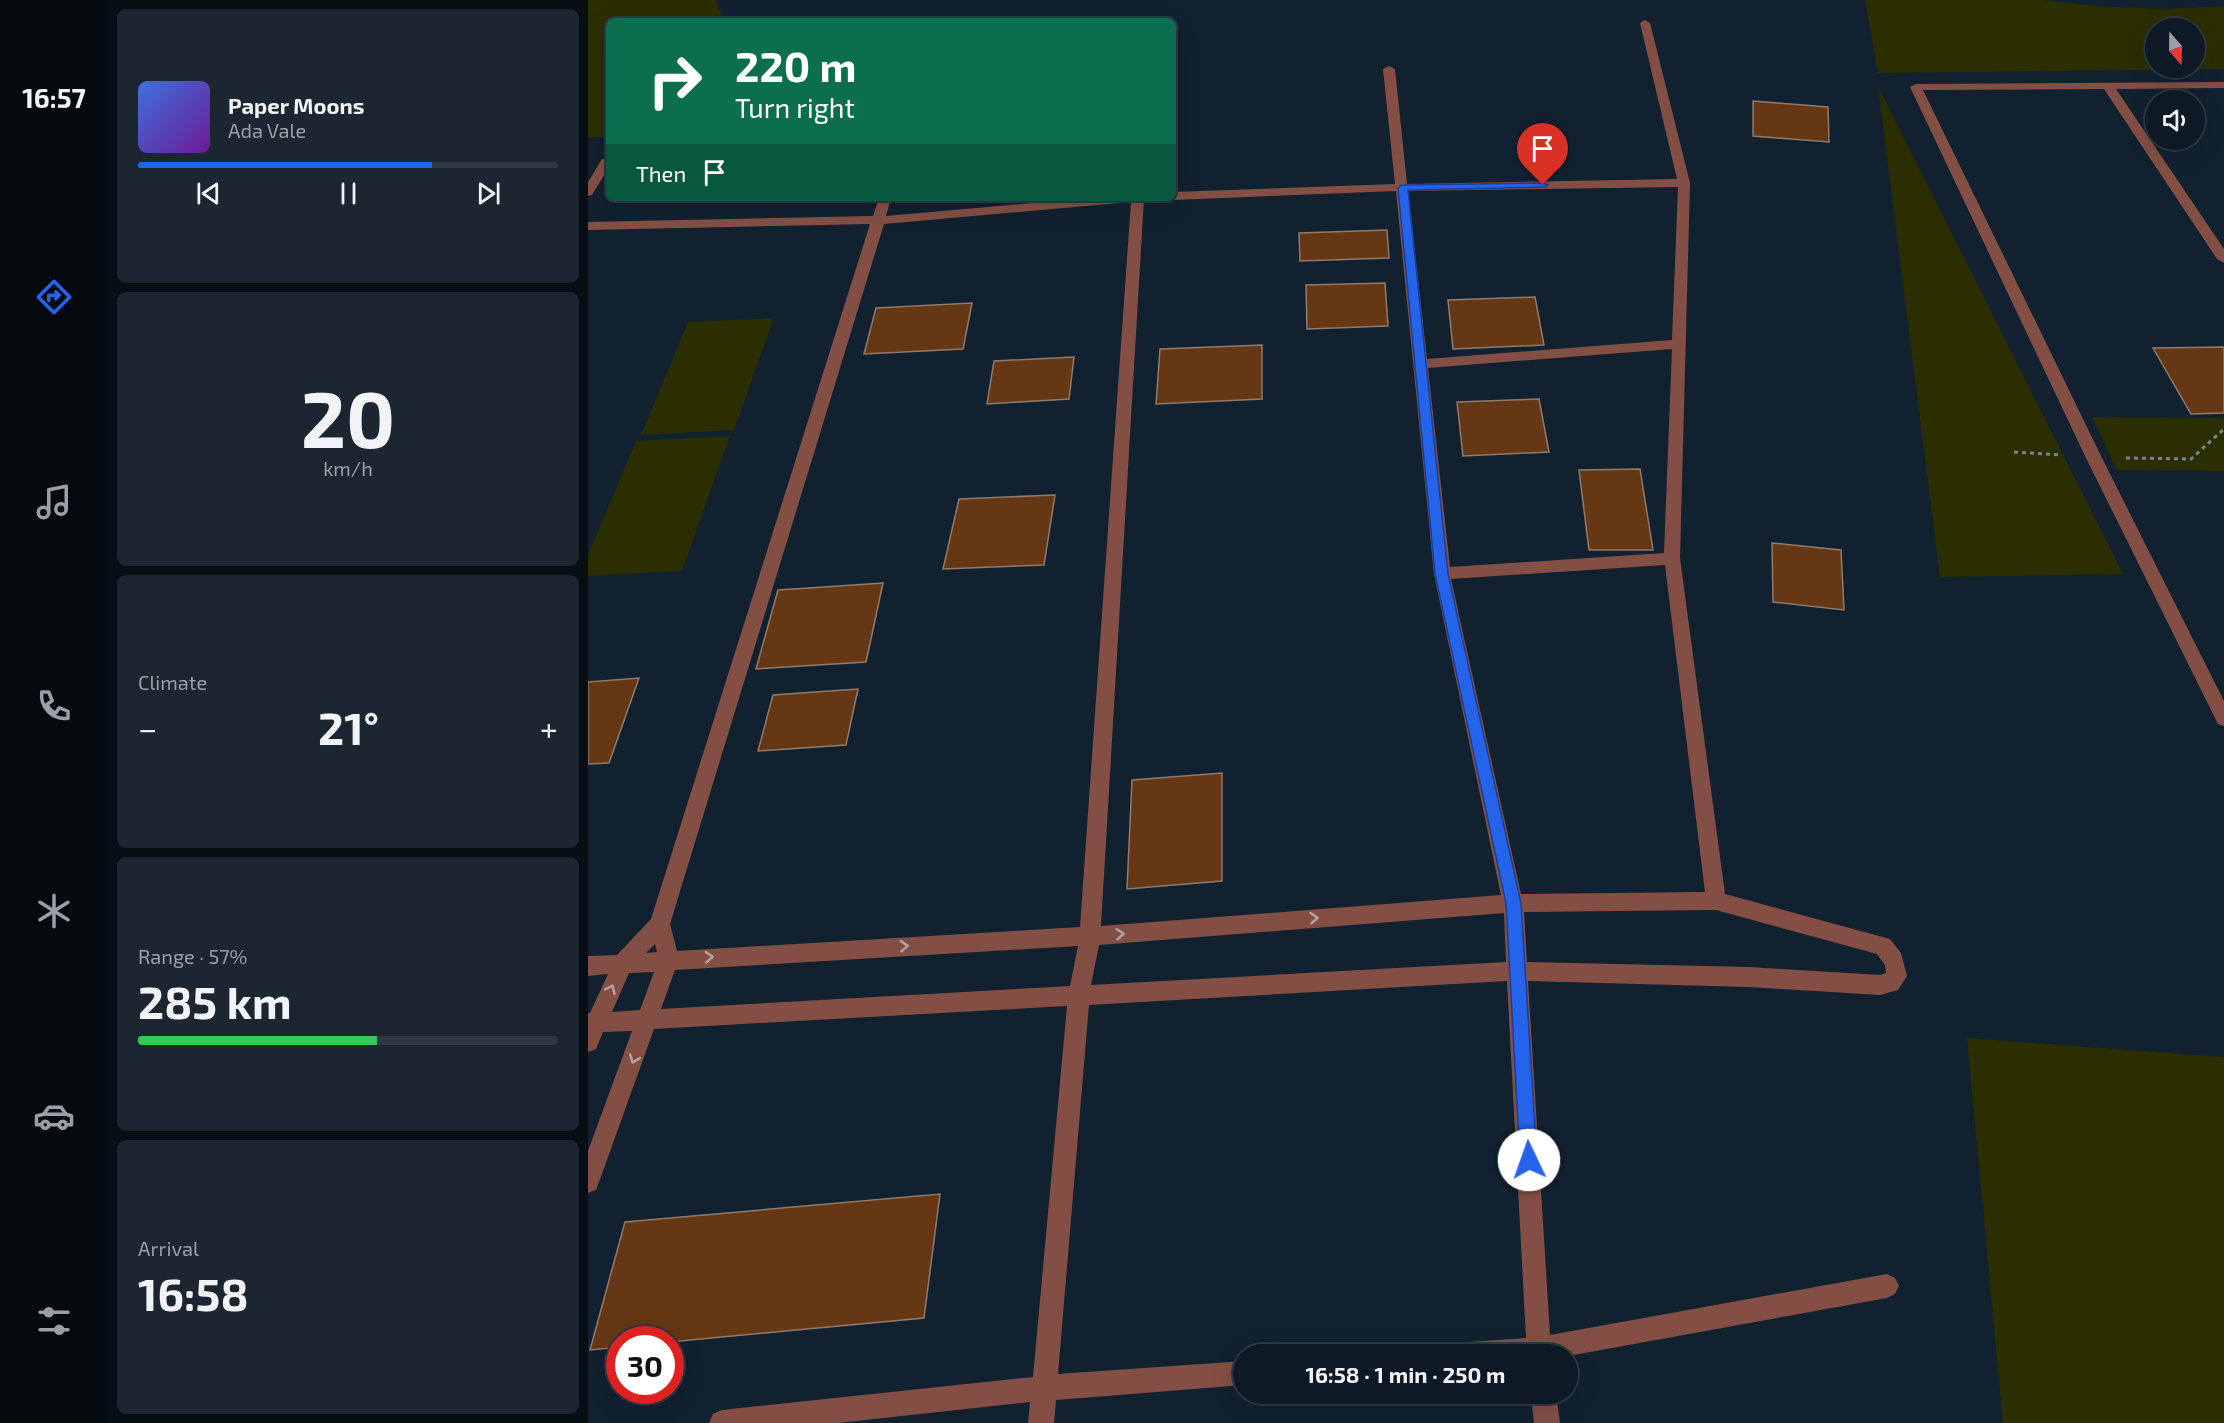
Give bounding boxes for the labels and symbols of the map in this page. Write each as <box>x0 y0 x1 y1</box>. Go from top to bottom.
north arrow <box>2145 18 2205 78</box>
pin <box>1517 123 1568 185</box>
one-way arrow <box>1309 912 1318 925</box>
one-way arrow <box>1115 927 1124 940</box>
one-way arrow <box>899 940 908 953</box>
one-way arrow <box>705 951 714 964</box>
one-way arrow <box>604 984 616 995</box>
one-way arrow <box>628 1053 641 1064</box>
position arrow <box>1497 1128 1561 1192</box>
speed limit sign: 30 <box>606 1326 684 1404</box>

